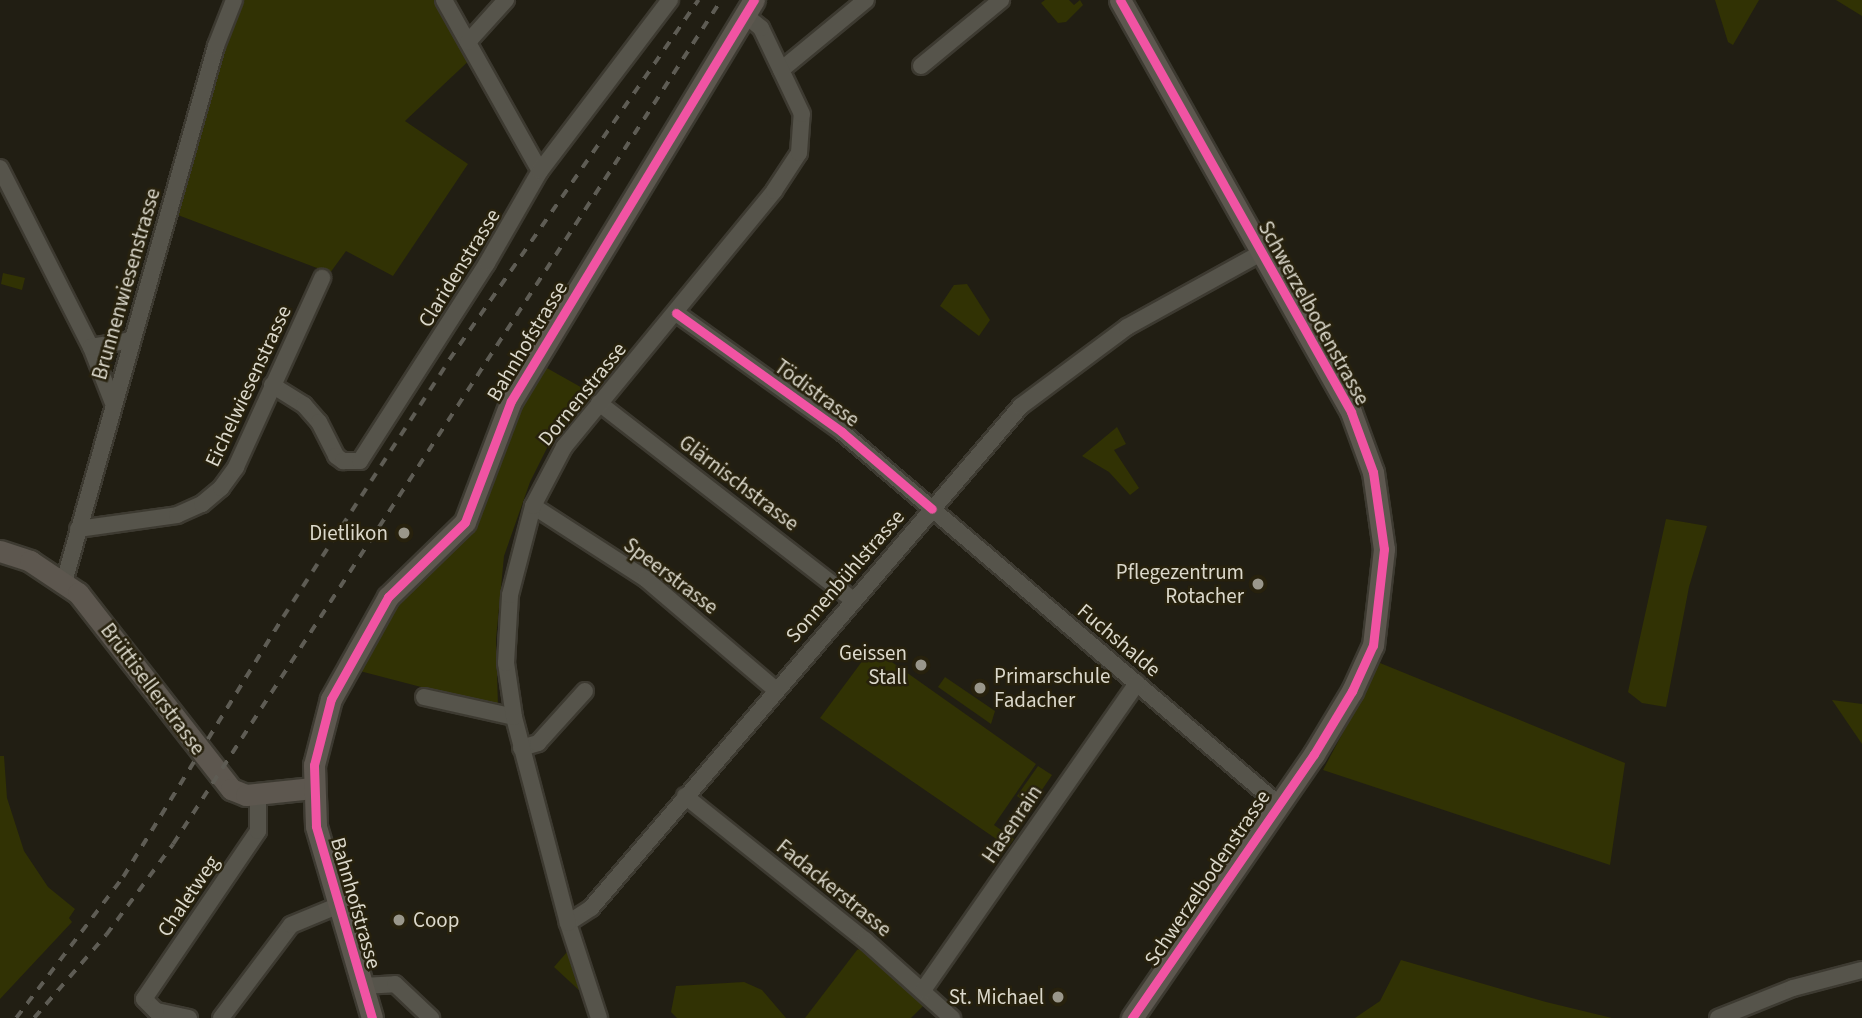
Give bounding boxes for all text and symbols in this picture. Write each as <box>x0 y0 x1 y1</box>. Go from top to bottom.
street label: Brunnenwiesenstrasse <box>87 185 165 383</box>
street label: Claridenstrasse <box>413 204 505 332</box>
street label: Schwerzelbodenstrasse <box>1253 216 1375 410</box>
street label: Bahnhofstrasse <box>481 276 573 406</box>
street label: Eichelwiesenstrasse <box>200 301 296 471</box>
street label: Dornenstrasse <box>533 337 631 451</box>
street label: Tödistrasse <box>770 354 864 432</box>
street label: Glärnischstrasse <box>674 430 804 536</box>
street label: Sonnenbühlstrasse <box>780 504 910 648</box>
place label: Dietlikon <box>309 520 388 546</box>
marker: Dietlikon <box>394 523 414 543</box>
street label: Speerstrasse <box>619 532 723 620</box>
place label: Pflegezentrum Rotacher <box>1116 559 1244 609</box>
marker: Pflegezentrum Rotacher <box>1250 576 1266 592</box>
street label: Fuchshalde <box>1072 598 1166 682</box>
street label: Brüttisellerstrasse <box>95 618 211 760</box>
place label: Geissen Stall <box>839 640 907 690</box>
marker: Geissen Stall <box>913 657 929 673</box>
place label: Primarschule Fadacher <box>994 663 1111 713</box>
marker: Primarschule Fadacher <box>972 680 988 696</box>
street label: Hasenrain <box>977 780 1047 868</box>
street label: Schwerzelbodenstrasse <box>1139 785 1275 971</box>
street label: Bahnhofstrasse <box>325 834 387 972</box>
street label: Fadackerstrasse <box>771 834 897 942</box>
street label: Chaletweg <box>152 851 224 941</box>
place label: Coop <box>413 907 459 933</box>
marker: Coop <box>391 912 407 928</box>
place label: St. Michael <box>949 984 1044 1010</box>
marker: St. Michael <box>1050 989 1066 1005</box>

